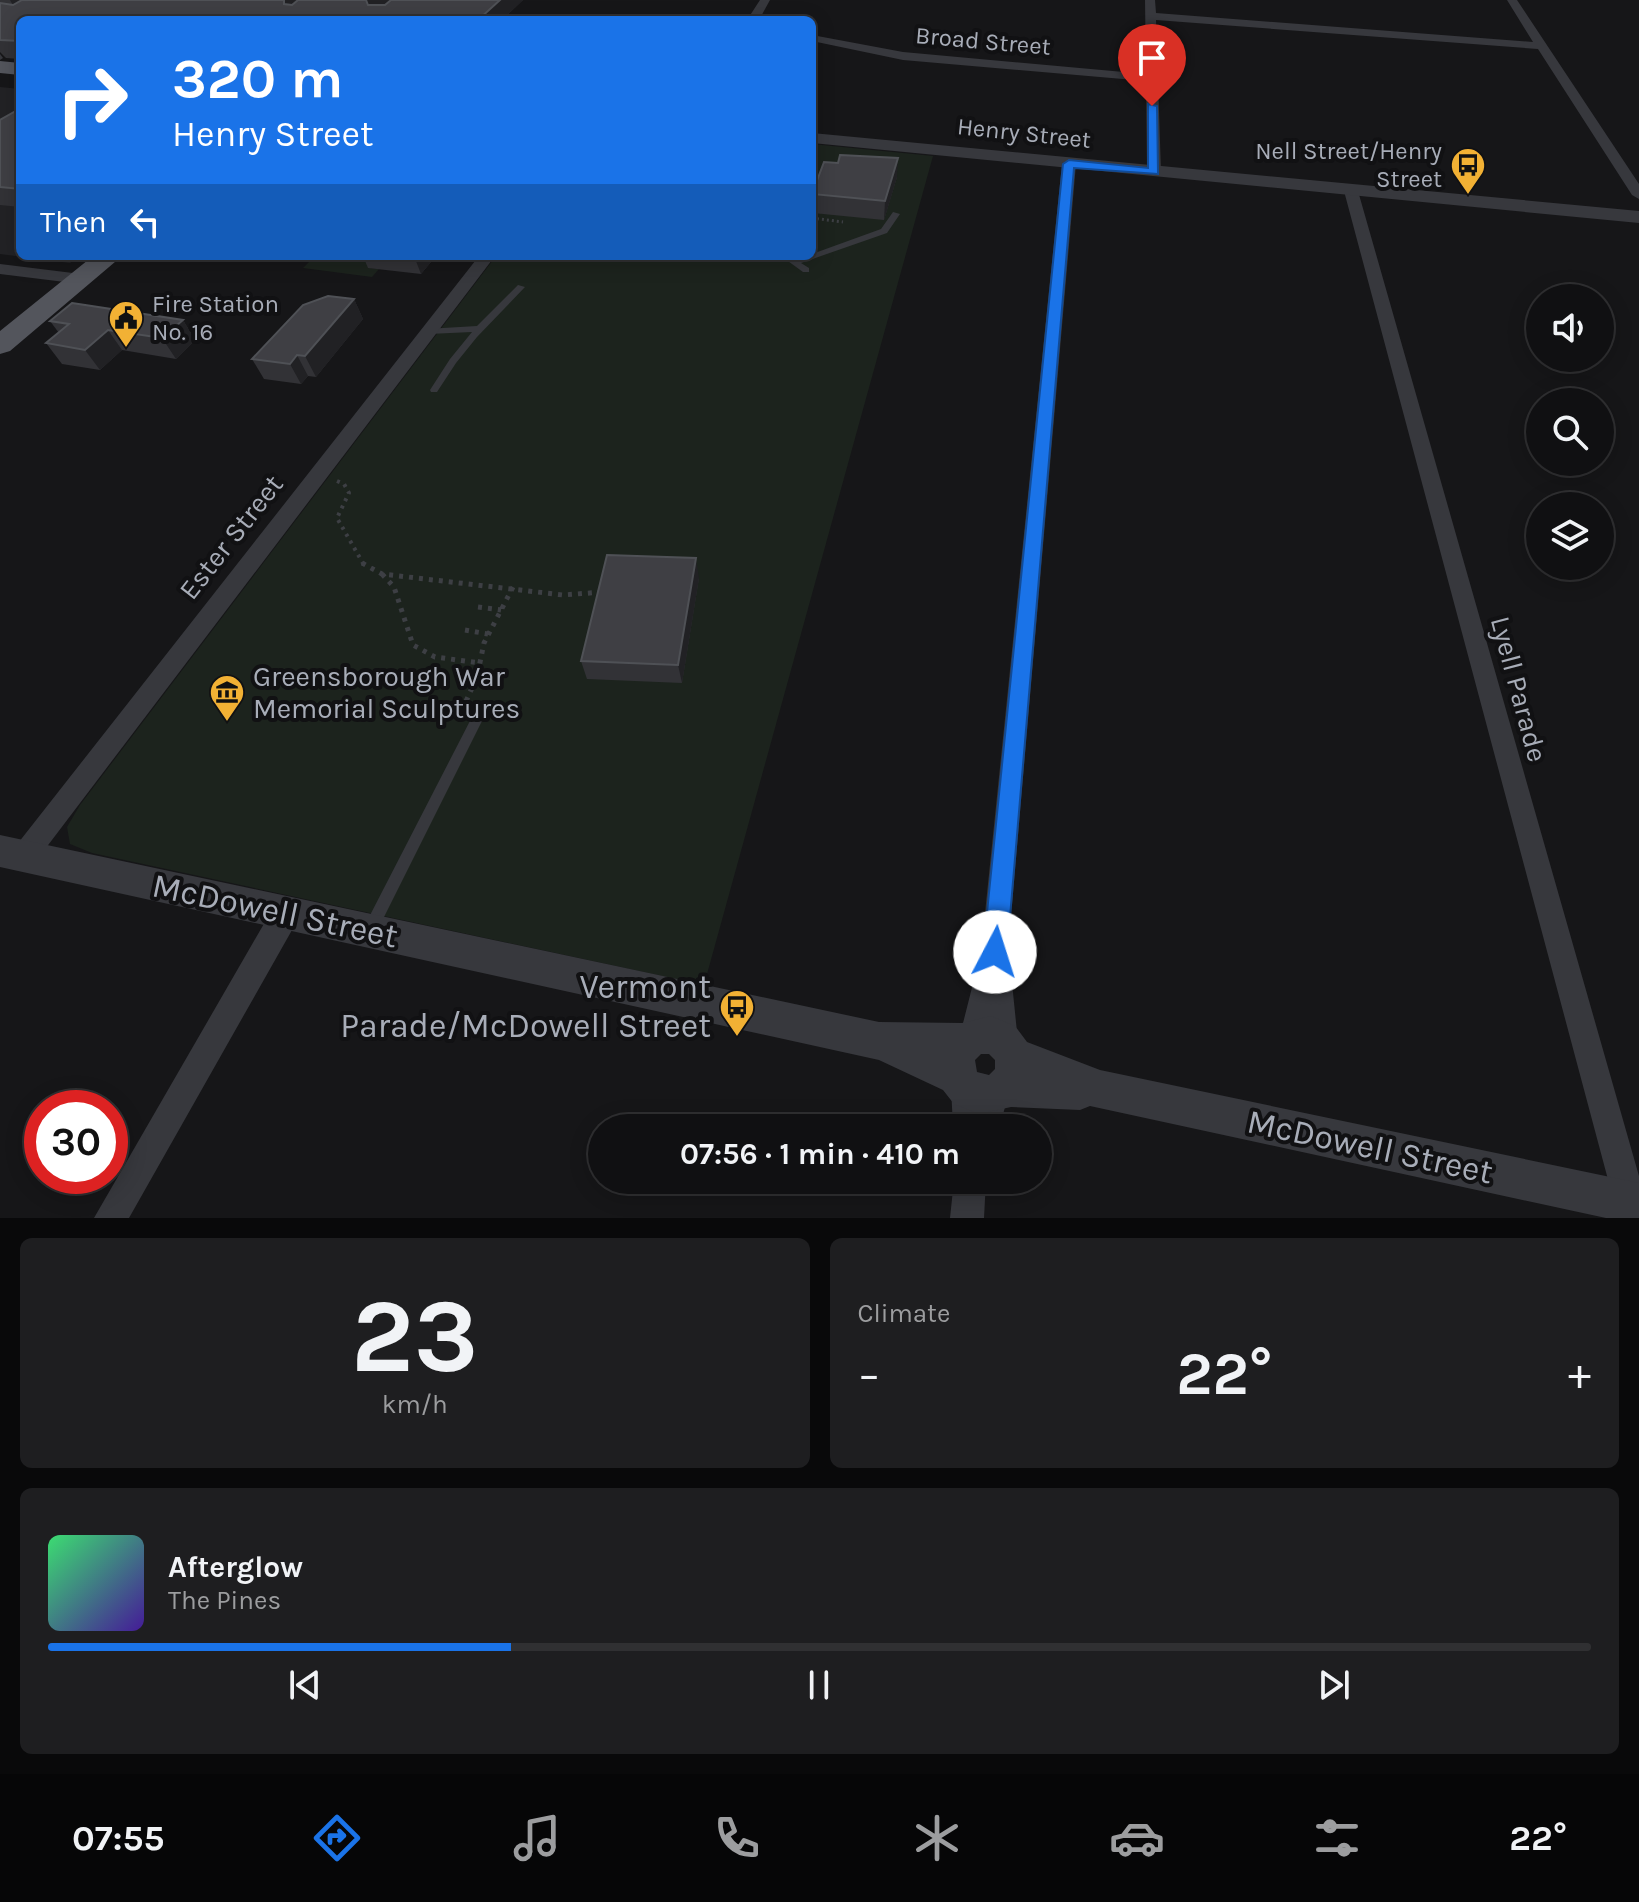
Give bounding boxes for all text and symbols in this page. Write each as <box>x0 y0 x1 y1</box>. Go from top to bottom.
street label: Broad Street <box>914 21 1052 61</box>
pin <box>1118 24 1186 106</box>
icon: arrive <box>1130 36 1174 80</box>
text: 320 m <box>172 46 343 111</box>
icon: right <box>40 48 144 152</box>
street label: Henry Street <box>956 112 1092 154</box>
text: Henry Street <box>172 113 373 155</box>
place label: Nell Street/Henry Street <box>1255 137 1442 193</box>
bus stop icon: Nell Street/Henry Street <box>1449 146 1487 196</box>
icon: left <box>123 200 167 244</box>
text: Then <box>40 204 107 240</box>
map controls <box>1526 284 1614 580</box>
button: sound <box>1526 284 1614 372</box>
place label: Fire Station No. 16 <box>152 290 279 346</box>
public building icon: Fire Station No. 16 <box>107 299 145 349</box>
button: search <box>1526 388 1614 476</box>
street label: Ester Street <box>172 468 290 606</box>
button: layers <box>1526 492 1614 580</box>
street label: Lyell Parade <box>1484 613 1554 765</box>
place label: Greensborough War Memorial Sculptures <box>253 660 520 725</box>
museum icon: Greensborough War Memorial Sculptures <box>208 673 246 723</box>
street label: McDowell Street <box>149 865 401 957</box>
position arrow <box>953 910 1037 994</box>
place label: Vermont Parade/McDowell Street <box>340 967 711 1046</box>
bus stop icon: Vermont Parade/McDowell Street <box>718 988 756 1038</box>
speed limit sign: 30 <box>24 1090 128 1194</box>
street label: McDowell Street <box>1244 1101 1496 1193</box>
text: 07:56 · 1 min · 410 m <box>680 1136 960 1172</box>
text: 23 <box>351 1276 479 1397</box>
text: Climate <box>858 1298 950 1329</box>
text: 22° <box>1176 1339 1272 1409</box>
text: − <box>858 1349 881 1400</box>
text: + <box>1568 1349 1591 1400</box>
text: km/h <box>382 1389 448 1420</box>
text: Afterglow <box>168 1549 303 1585</box>
text: The Pines <box>168 1585 281 1616</box>
icon: previous <box>283 1663 327 1707</box>
icon: pause <box>797 1663 841 1707</box>
icon: next <box>1312 1663 1356 1707</box>
icon: directions <box>309 1810 365 1866</box>
icon: music <box>509 1810 565 1866</box>
icon: phone <box>709 1810 765 1866</box>
icon: climate <box>909 1810 965 1866</box>
icon: car <box>1109 1810 1165 1866</box>
icon: filters <box>1309 1810 1365 1866</box>
text: 07:55 <box>72 1817 164 1859</box>
text: 22° <box>1509 1817 1567 1859</box>

